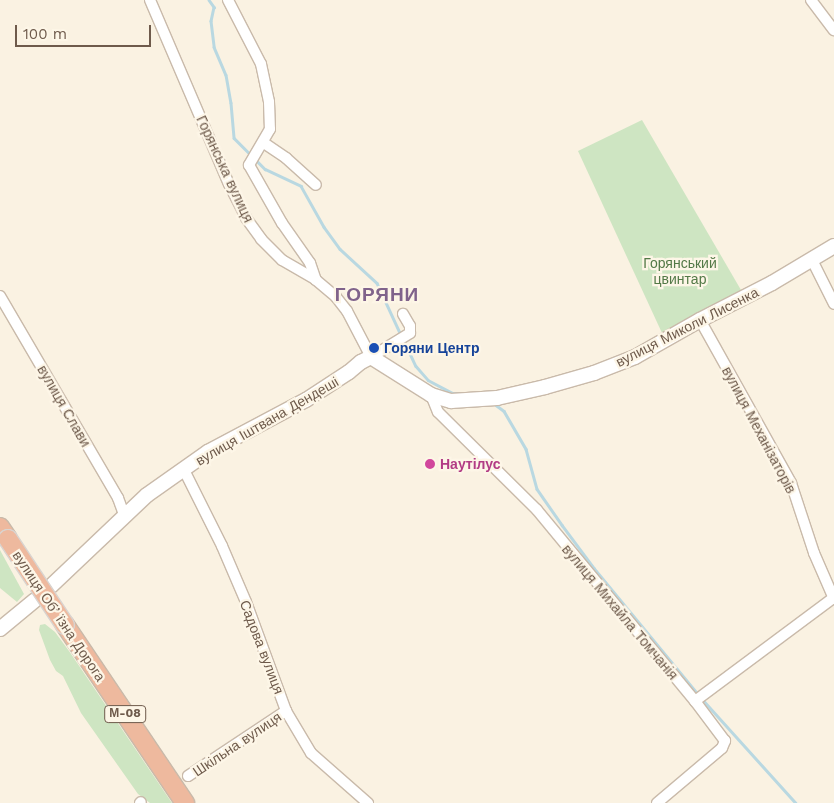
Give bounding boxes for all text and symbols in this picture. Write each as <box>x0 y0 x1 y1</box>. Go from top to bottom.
scale bar <box>18 15 154 47</box>
text: 100 m <box>23 25 67 43</box>
street label: Горянська вулиця <box>193 113 257 225</box>
park label: Горянський цвинтар <box>643 255 717 288</box>
district label: ГОРЯНИ <box>334 284 420 306</box>
street label: вулиця Миколи Лисенка <box>613 284 761 370</box>
place label: Горяни Центр <box>384 340 479 356</box>
marker: Горяни Центр <box>368 342 380 354</box>
street label: вулиця Слави <box>34 362 94 450</box>
street label: вулиця Механізаторів <box>718 364 800 496</box>
street label: вулиця Іштвана Дендеші <box>192 373 342 469</box>
place label: Наутілус <box>440 456 501 472</box>
marker: Наутілус <box>424 458 436 470</box>
street label: вулиця Михайла Томчанія <box>559 541 681 683</box>
street label: вулиця Обʼїзна Дорога <box>9 548 109 684</box>
street label: Садова вулиця <box>236 598 288 696</box>
road number: М-08 <box>104 704 146 724</box>
street label: Шкільна вулиця <box>190 708 284 780</box>

